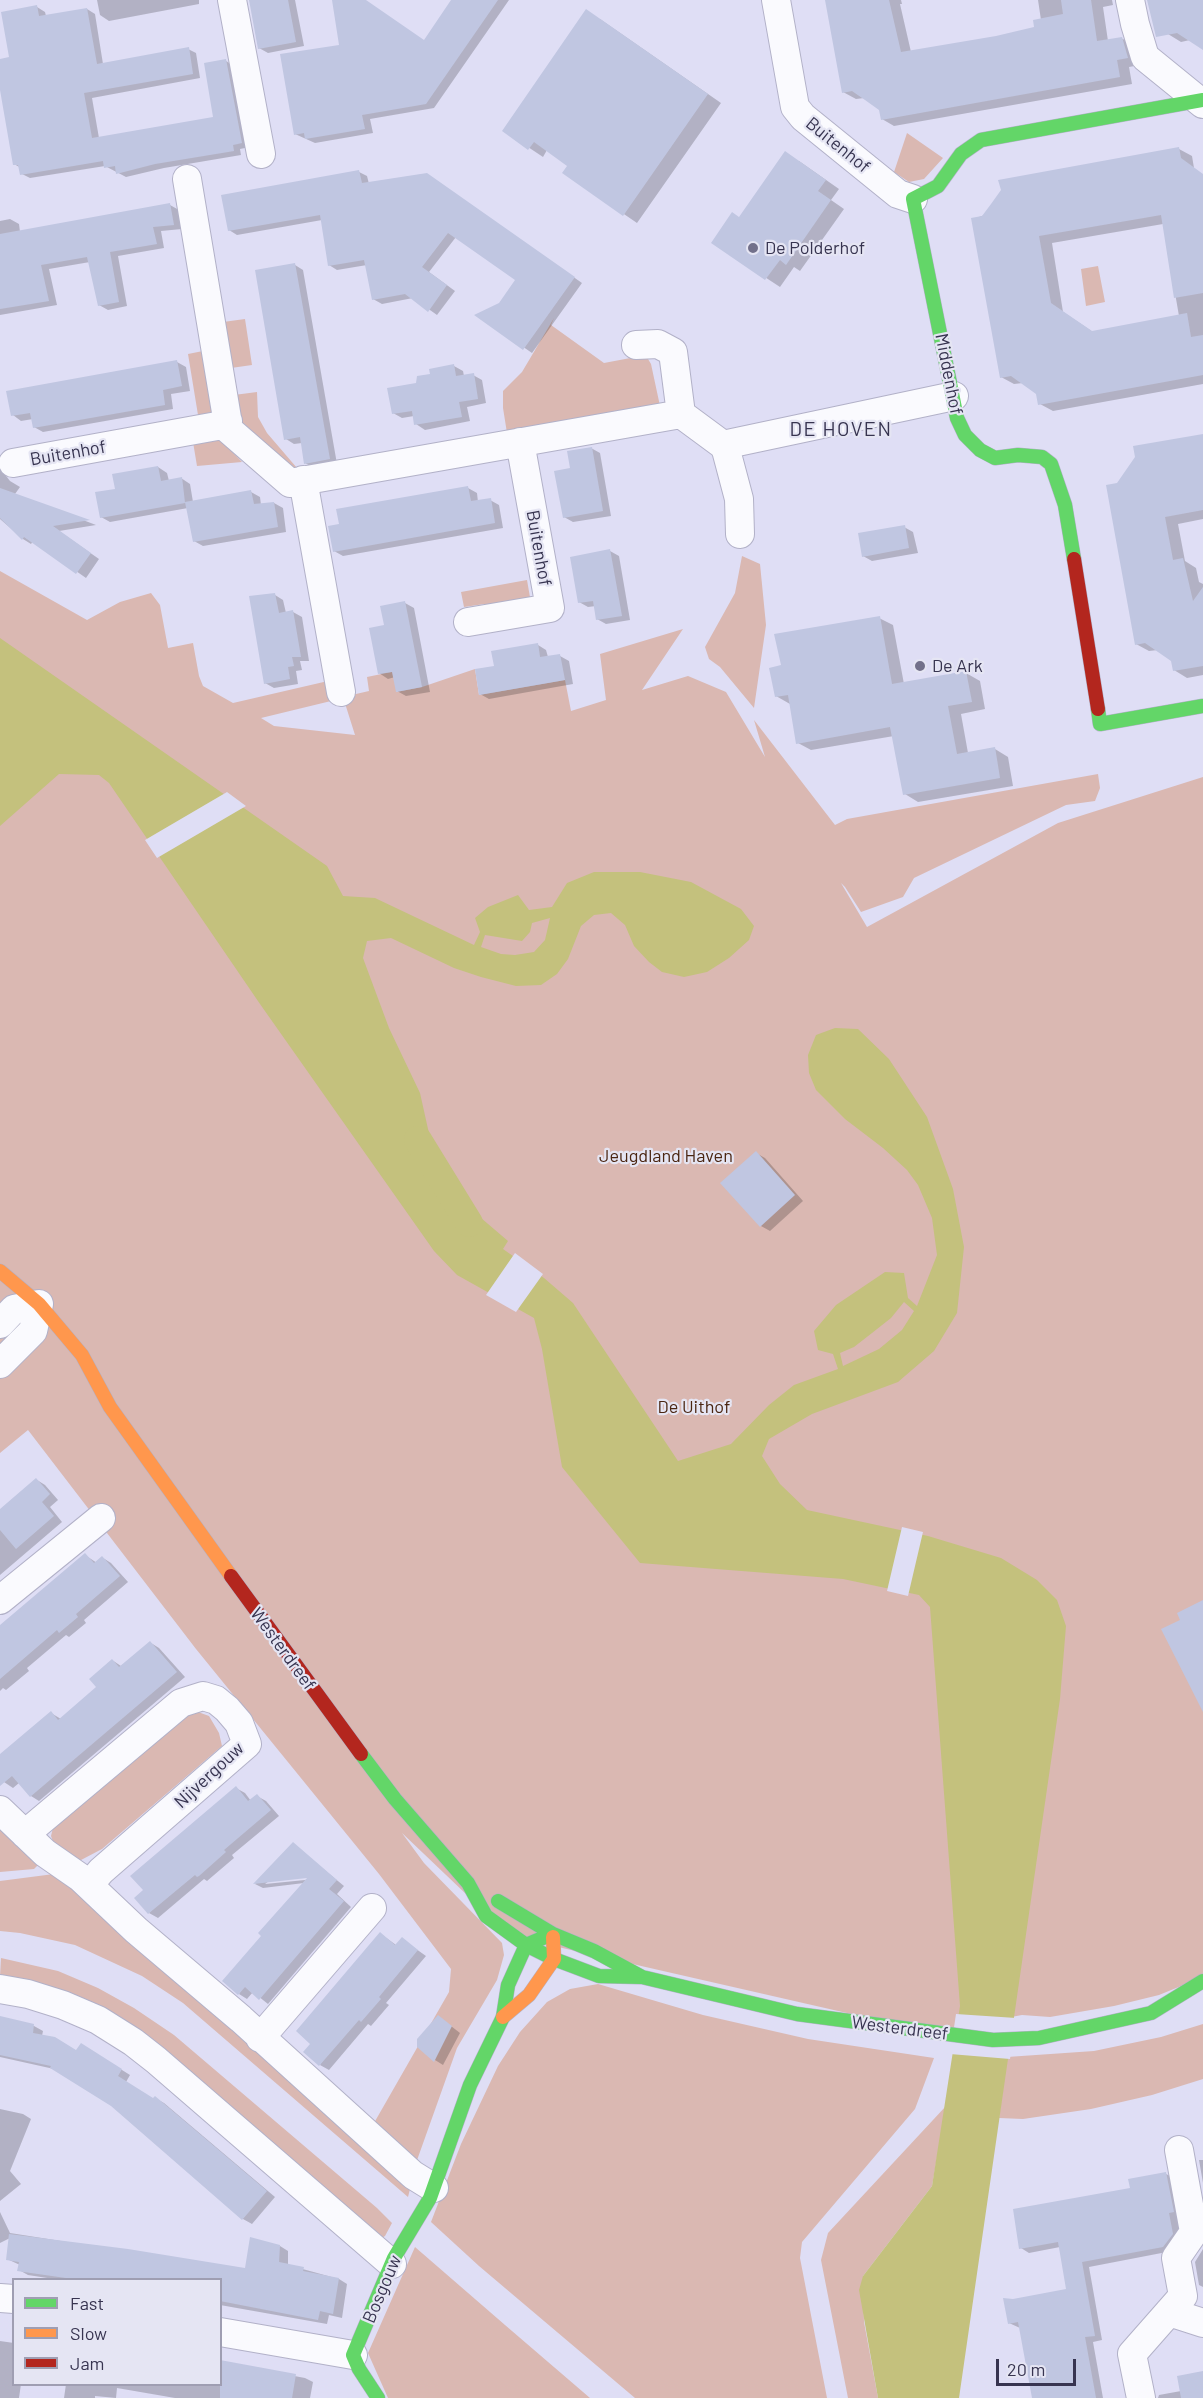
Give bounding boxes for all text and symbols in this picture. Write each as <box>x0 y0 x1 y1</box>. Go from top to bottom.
street label: Buitenhof <box>801 113 875 177</box>
place label: De Polderhof <box>765 237 865 259</box>
marker: De Polderhof <box>746 241 760 255</box>
street label: Middenhof <box>931 332 967 416</box>
district label: DE HOVEN <box>790 417 892 441</box>
street label: Buitenhof <box>28 436 108 470</box>
street label: Buitenhof <box>522 508 556 588</box>
place label: De Ark <box>932 655 983 677</box>
marker: De Ark <box>913 659 927 673</box>
park label: Jeugdland Haven <box>599 1145 733 1167</box>
park label: De Uithof <box>658 1396 730 1418</box>
street label: Westerdreef <box>246 1603 320 1695</box>
street label: Nijvergouw <box>170 1737 248 1813</box>
street label: Westerdreef <box>850 2011 950 2045</box>
street label: Bosgouw <box>358 2252 406 2326</box>
legend <box>12 2278 222 2386</box>
text: Fast <box>70 2292 104 2314</box>
text: Slow <box>70 2322 107 2344</box>
scale bar <box>999 2347 1078 2385</box>
text: Jam <box>70 2352 104 2374</box>
text: 20 m <box>1007 2358 1045 2380</box>

